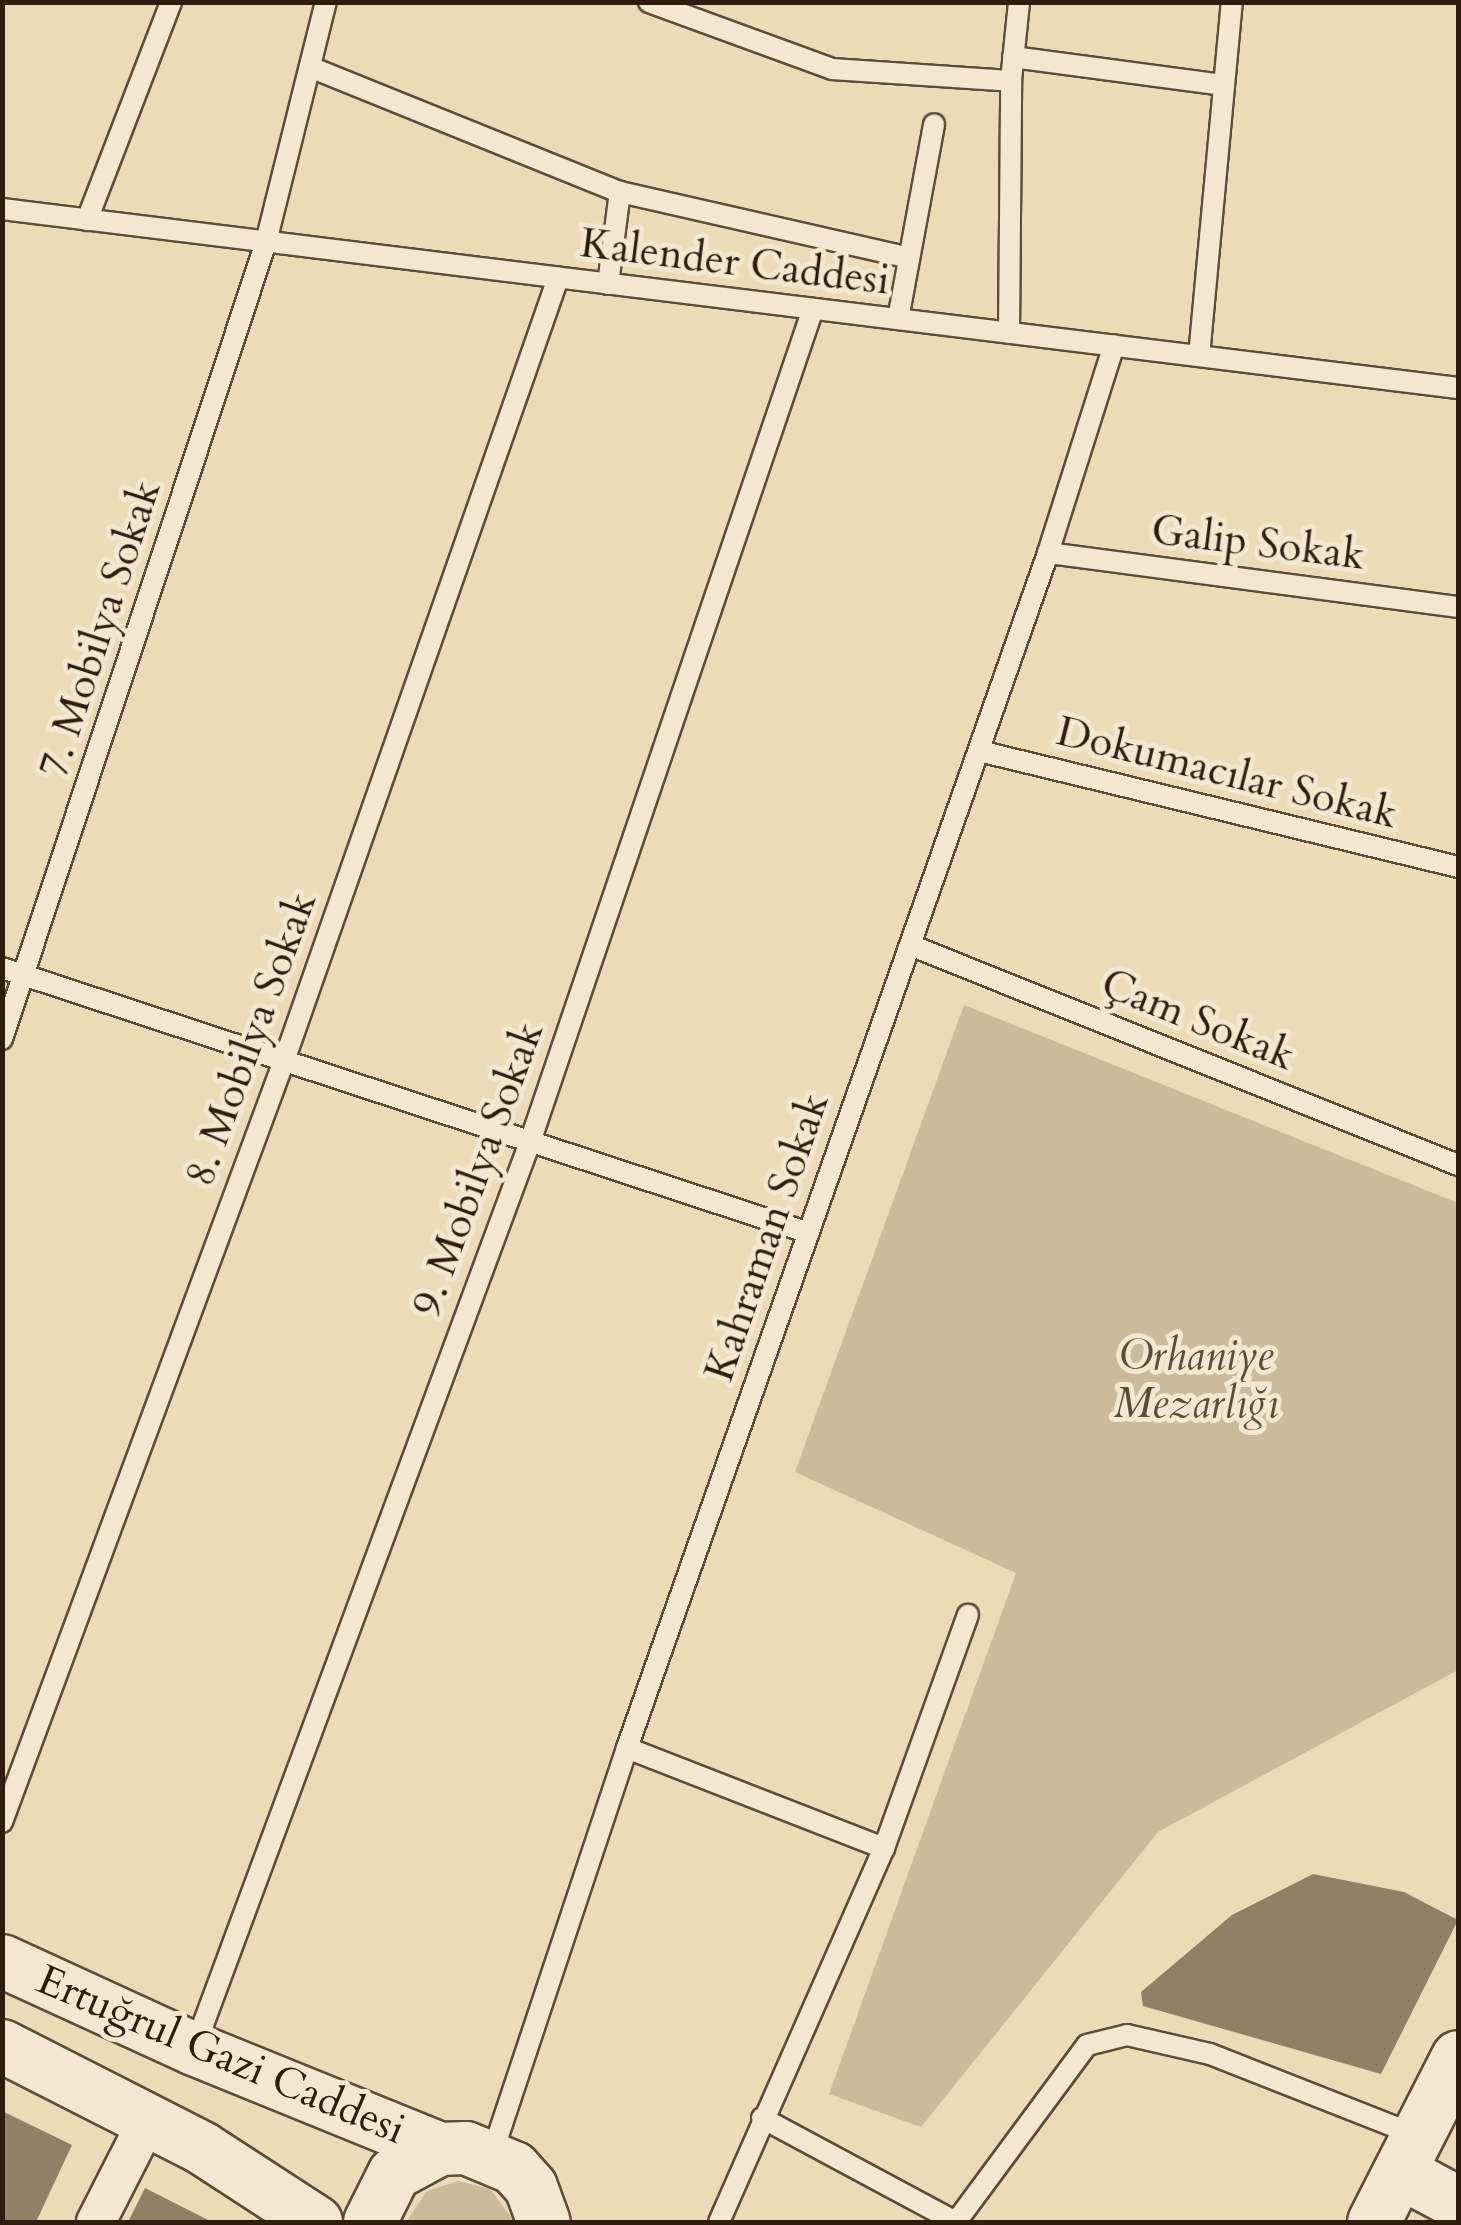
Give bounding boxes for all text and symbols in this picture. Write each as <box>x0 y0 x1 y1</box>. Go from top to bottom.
street label: Kalender Caddesi <box>578 218 892 306</box>
street label: 7. Mobilya Sokak <box>28 474 172 784</box>
street label: Galip Sokak <box>1149 505 1367 581</box>
street label: Dokumacılar Sokak <box>1051 706 1403 840</box>
street label: 8. Mobilya Sokak <box>174 885 328 1193</box>
street label: Çam Sokak <box>1094 958 1302 1082</box>
street label: 9. Mobilya Sokak <box>401 1015 555 1323</box>
street label: Kahraman Sokak <box>694 1086 840 1388</box>
park label: Orhaniye Mezarlığı <box>1113 1331 1279 1430</box>
street label: Ertuğrul Gazi Caddesi <box>30 1955 412 2155</box>

